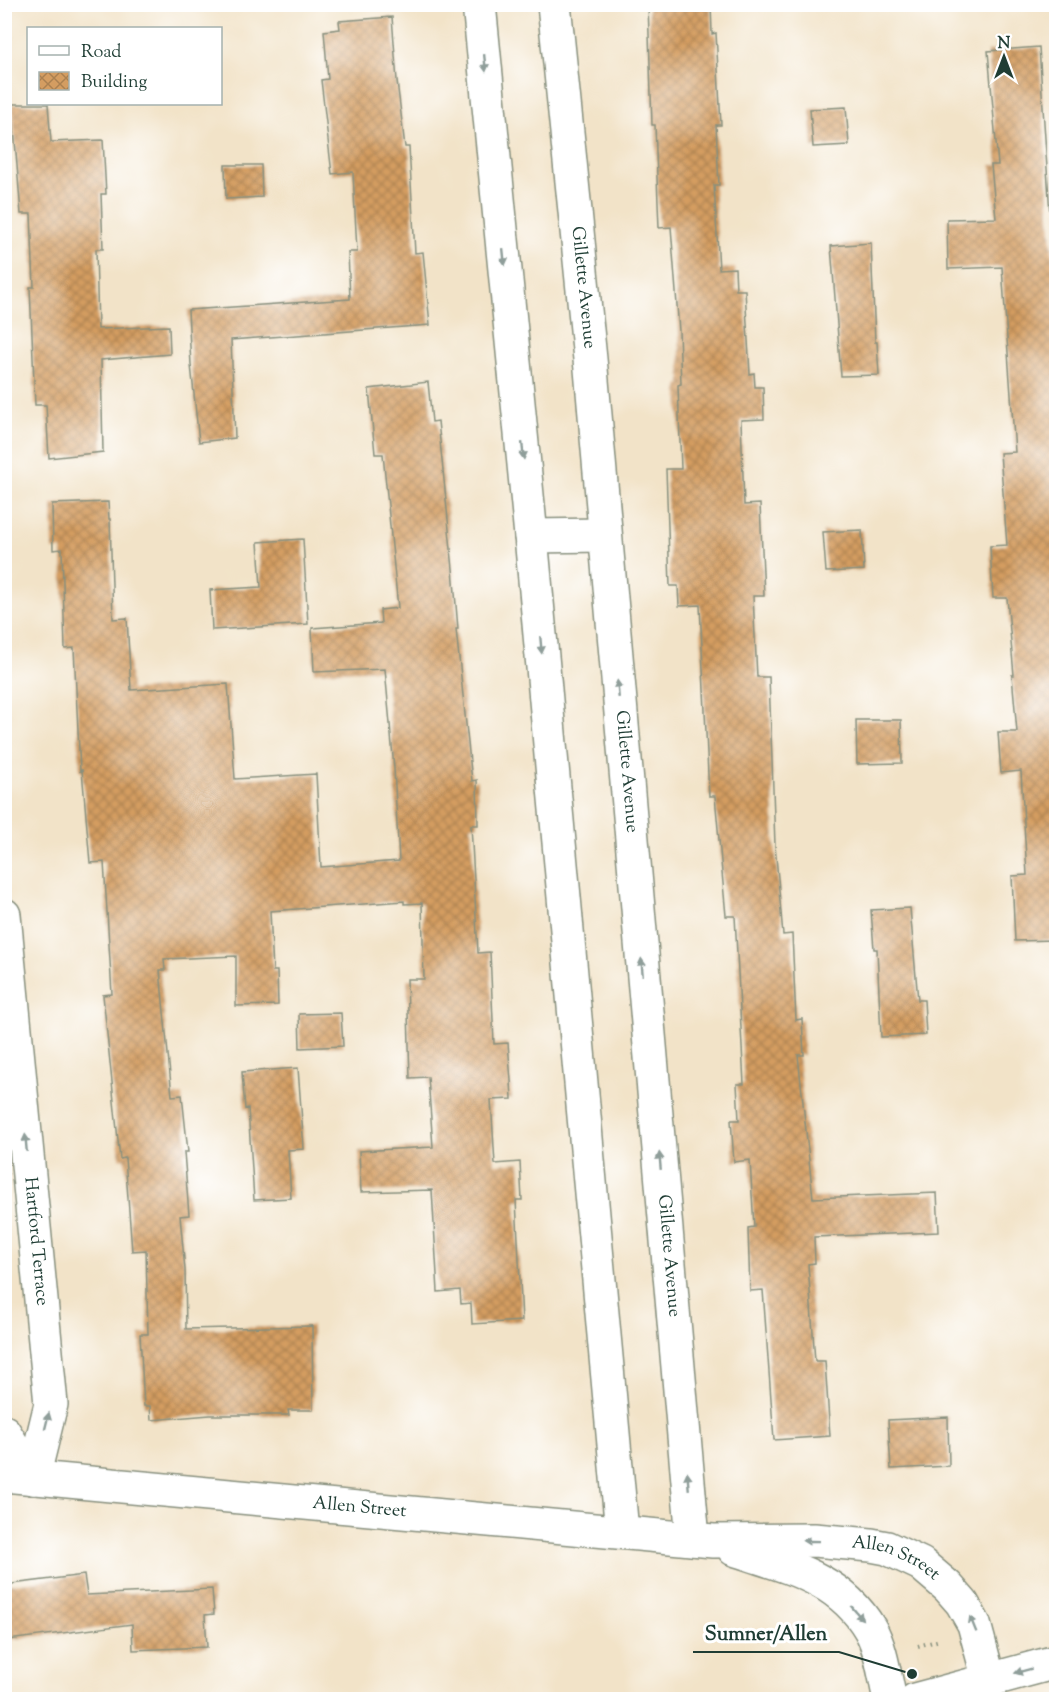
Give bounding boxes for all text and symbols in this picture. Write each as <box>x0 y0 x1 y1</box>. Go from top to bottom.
legend <box>27 27 222 105</box>
north arrow <box>974 27 1034 87</box>
text: N <box>998 33 1011 56</box>
text: Road <box>81 40 121 66</box>
one-way arrow <box>480 53 490 72</box>
text: Building <box>81 70 147 96</box>
street label: Gillette Avenue <box>564 225 602 350</box>
one-way arrow <box>499 247 509 266</box>
one-way arrow <box>518 441 528 460</box>
one-way arrow <box>536 636 546 655</box>
one-way arrow <box>613 679 623 698</box>
street label: Gillette Avenue <box>608 709 644 834</box>
one-way arrow <box>638 957 647 976</box>
one-way arrow <box>21 1134 31 1153</box>
one-way arrow <box>655 1151 664 1170</box>
street label: Hartford Terrace <box>16 1176 55 1307</box>
street label: Gillette Avenue <box>650 1193 687 1318</box>
one-way arrow <box>42 1411 52 1430</box>
one-way arrow <box>683 1471 693 1490</box>
street label: Allen Street <box>312 1491 407 1525</box>
street label: Allen Street <box>851 1530 945 1587</box>
one-way arrow <box>801 1536 820 1546</box>
one-way arrow <box>850 1605 863 1621</box>
callout: Sumner/Allen <box>693 1614 839 1652</box>
one-way arrow <box>968 1615 977 1633</box>
text: Sumner/Allen <box>705 1621 827 1650</box>
one-way arrow <box>1014 1667 1032 1676</box>

